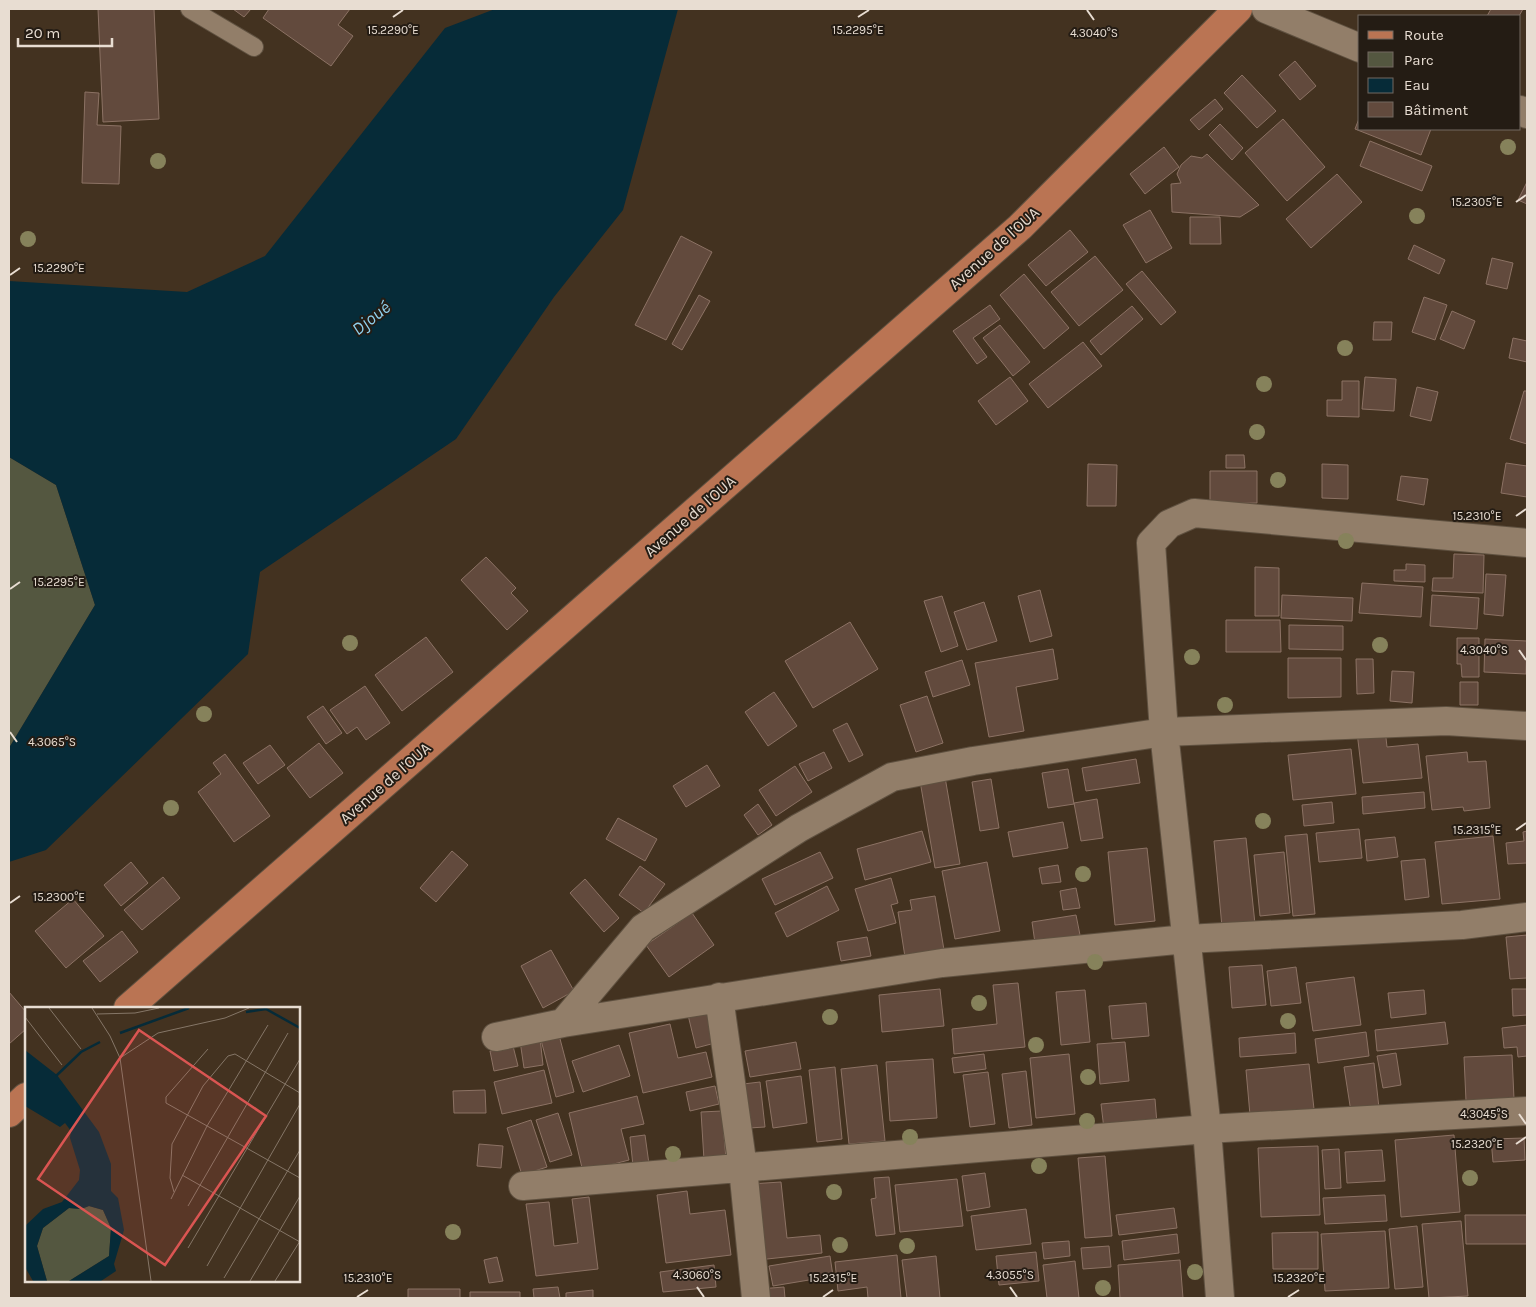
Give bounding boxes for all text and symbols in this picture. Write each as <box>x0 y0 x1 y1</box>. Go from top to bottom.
scale bar <box>18 15 111 47</box>
legend <box>1358 15 1521 130</box>
text: 15.2290°E <box>367 23 419 37</box>
text: 15.2295°E <box>832 23 884 37</box>
text: 20 m <box>25 24 60 42</box>
text: 4.3040°S <box>1070 26 1118 40</box>
text: Route <box>1404 26 1444 44</box>
text: Parc <box>1404 51 1434 69</box>
text: Eau <box>1404 76 1430 94</box>
text: Bâtiment <box>1404 101 1468 119</box>
text: 15.2305°E <box>1451 195 1503 209</box>
street label: Avenue de l'OUA <box>945 203 1043 293</box>
text: 15.2290°E <box>33 261 85 275</box>
water label: Djoué <box>347 296 395 340</box>
street label: Avenue de l'OUA <box>641 471 739 561</box>
text: 15.2310°E <box>1453 509 1501 523</box>
text: 15.2295°E <box>33 575 85 589</box>
text: 4.3040°S <box>1460 643 1508 657</box>
text: 4.3065°S <box>28 735 76 749</box>
street label: Avenue de l'OUA <box>336 738 434 828</box>
text: 15.2315°E <box>1453 823 1501 837</box>
text: 15.2300°E <box>33 890 85 904</box>
inset map <box>25 1007 300 1282</box>
text: 4.3045°S <box>1460 1107 1508 1121</box>
text: 15.2320°E <box>1451 1137 1503 1151</box>
text: 4.3060°S <box>673 1268 721 1282</box>
text: 4.3055°S <box>986 1268 1034 1282</box>
text: 15.2310°E <box>344 1271 392 1285</box>
text: 15.2315°E <box>809 1271 857 1285</box>
text: 15.2320°E <box>1273 1271 1325 1285</box>

